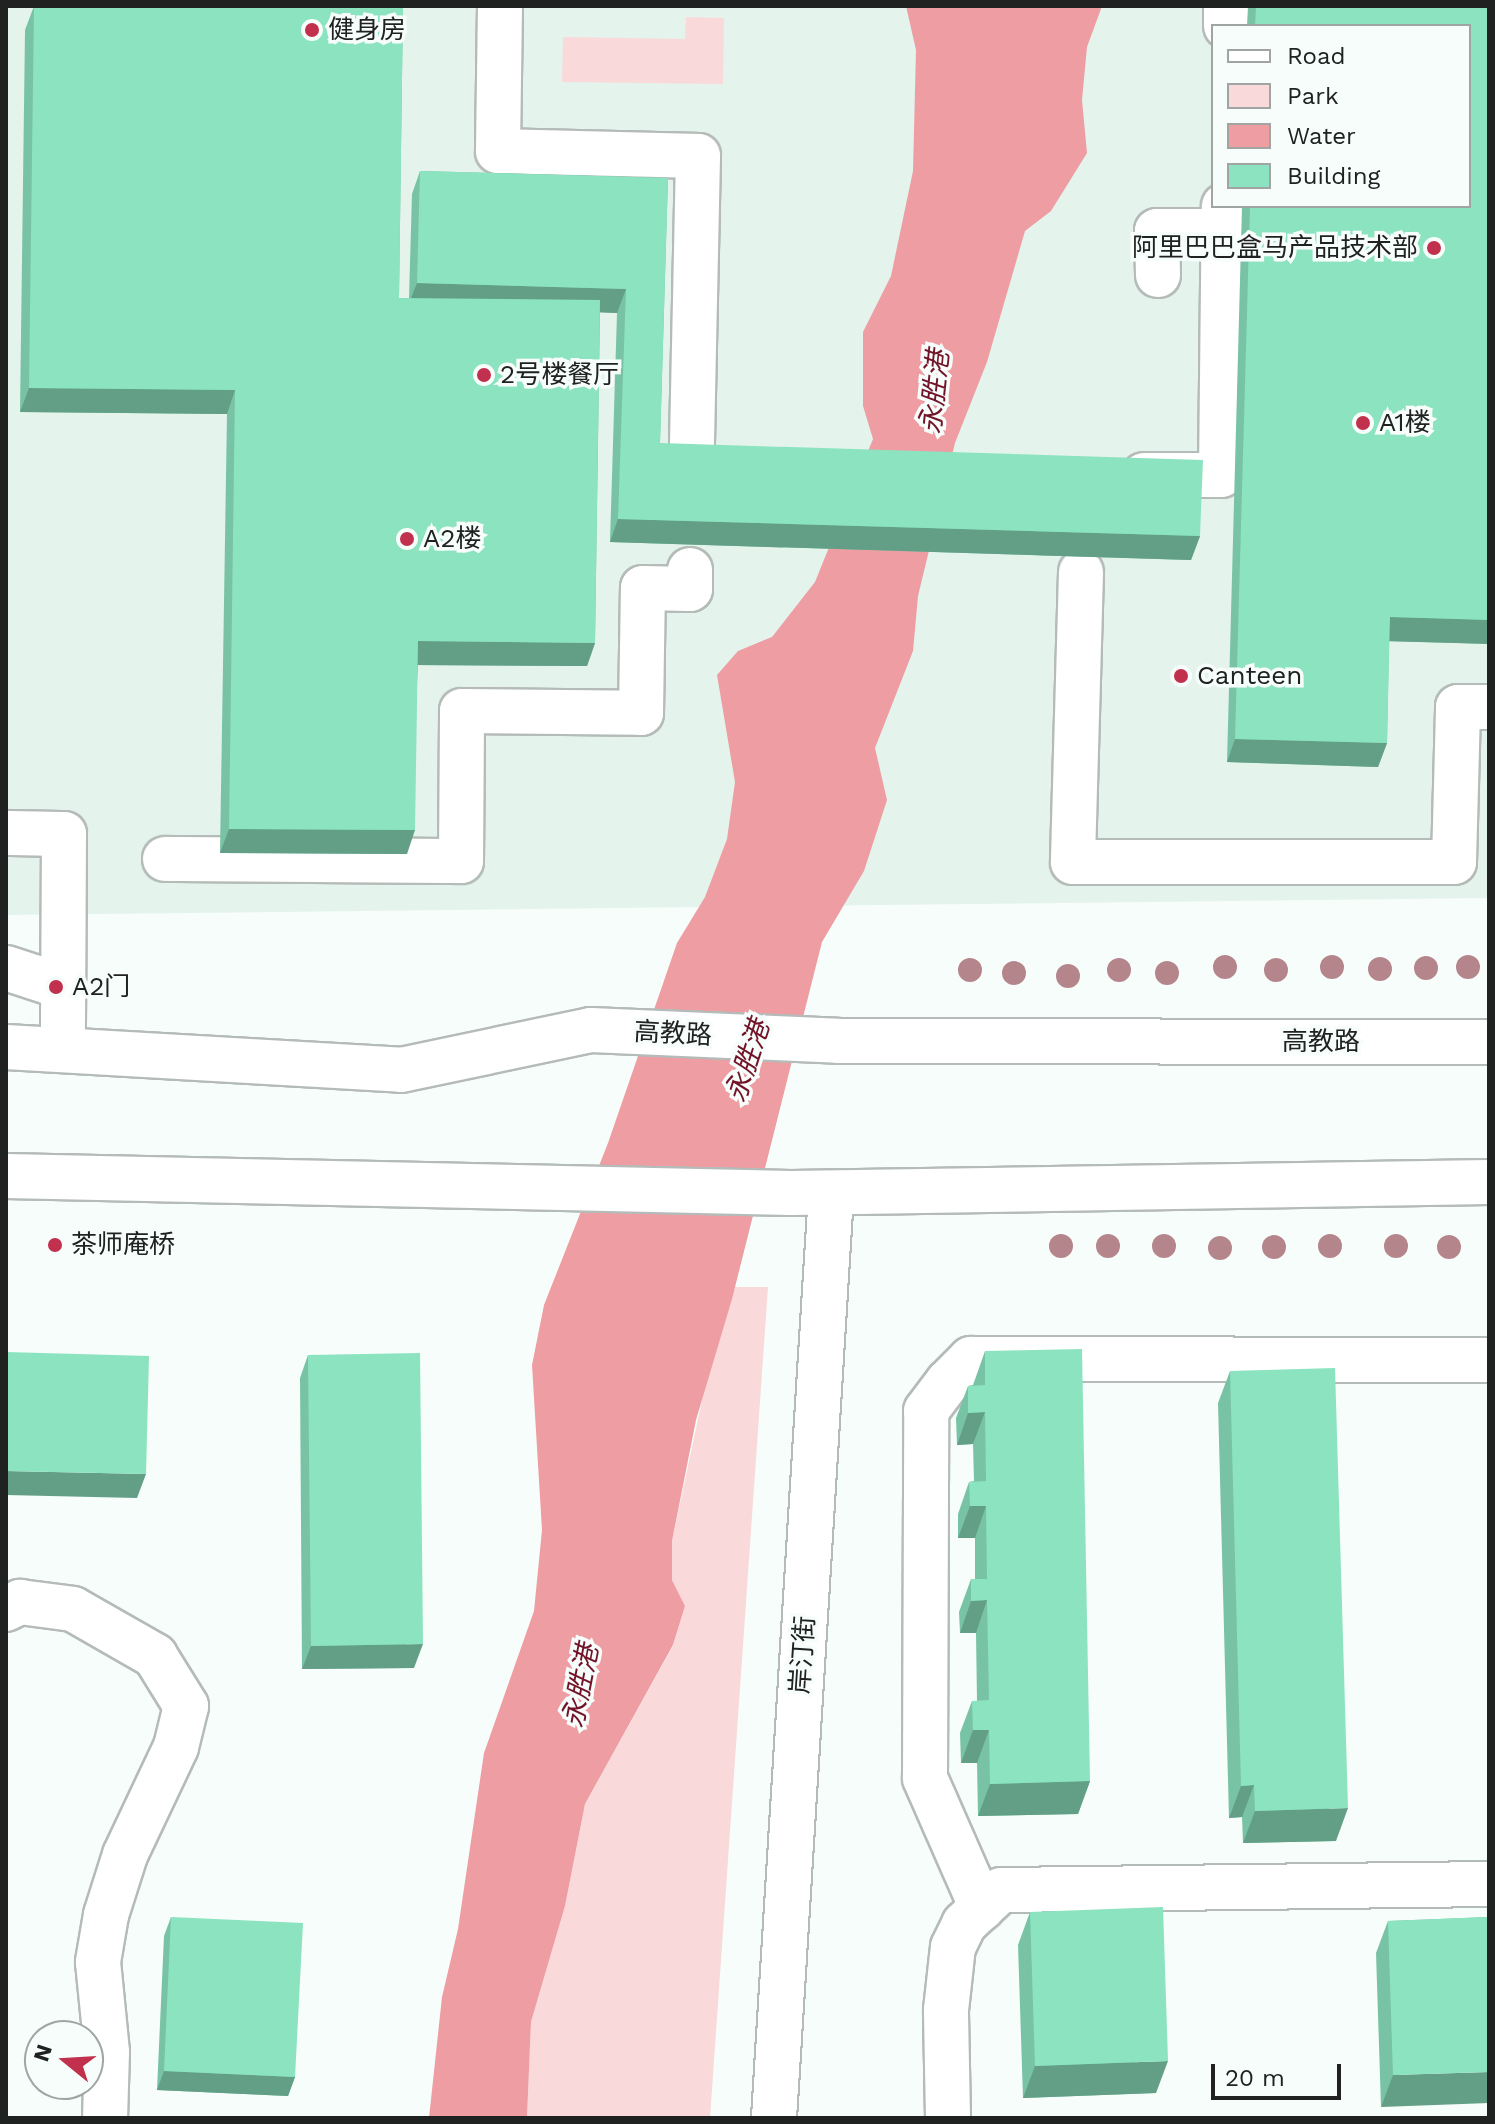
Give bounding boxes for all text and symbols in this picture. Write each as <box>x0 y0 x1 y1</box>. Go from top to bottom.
place label: 健身房 <box>328 14 406 46</box>
marker: 健身房 <box>303 21 321 39</box>
legend <box>1211 24 1471 208</box>
text: Road <box>1287 42 1346 70</box>
text: Park <box>1287 82 1339 110</box>
text: Water <box>1287 122 1356 150</box>
text: Building <box>1287 162 1380 190</box>
place label: 阿里巴巴盒马产品技术部 <box>1132 232 1418 264</box>
marker: 阿里巴巴盒马产品技术部 <box>1425 239 1443 257</box>
water label: 永胜港 <box>914 348 956 436</box>
place label: 2号楼餐厅 <box>500 359 619 391</box>
marker: 2号楼餐厅 <box>475 366 493 384</box>
place label: A1楼 <box>1379 407 1431 439</box>
marker: A1楼 <box>1354 414 1372 432</box>
place label: A2楼 <box>423 523 481 555</box>
marker: A2楼 <box>398 530 416 548</box>
place label: Canteen <box>1197 660 1302 692</box>
marker: Canteen <box>1172 667 1190 685</box>
place label: A2门 <box>72 971 130 1003</box>
marker: A2门 <box>47 978 65 996</box>
street label: 高教路 <box>633 1016 713 1052</box>
water label: 永胜港 <box>719 1016 777 1106</box>
street label: 高教路 <box>1282 1026 1360 1058</box>
place label: 茶师庵桥 <box>71 1229 175 1261</box>
marker: 茶师庵桥 <box>46 1236 64 1254</box>
street label: 岸汀街 <box>785 1615 821 1695</box>
water label: 永胜港 <box>556 1642 606 1730</box>
north arrow <box>24 2020 104 2100</box>
text: N <box>28 2041 57 2065</box>
scale bar <box>1215 2048 1345 2098</box>
text: 20 m <box>1225 2064 1285 2092</box>

